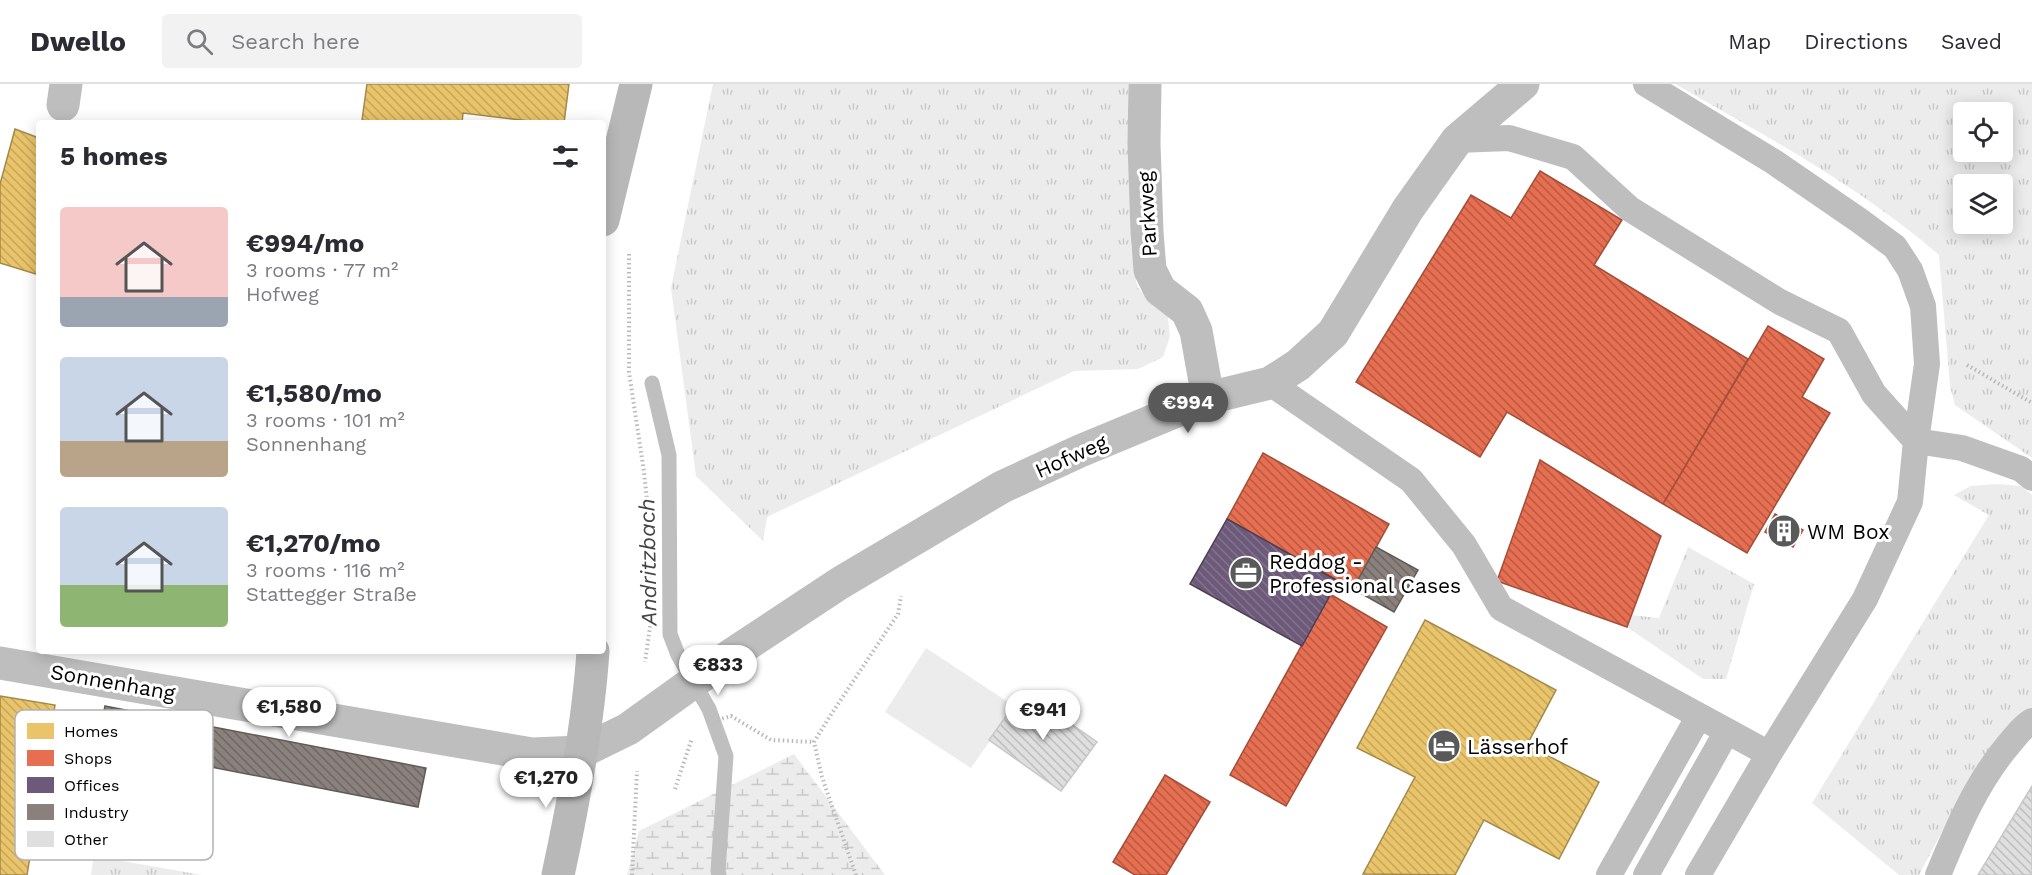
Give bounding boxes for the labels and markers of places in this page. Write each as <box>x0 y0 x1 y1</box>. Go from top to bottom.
pin: €994 <box>1152 383 1224 434</box>
building icon: WM Box <box>1766 513 1802 549</box>
place label: WM Box <box>1807 519 1889 544</box>
place label: Reddog - Professional Cases <box>1269 549 1461 598</box>
office icon: Reddog - Professional Cases <box>1228 555 1264 591</box>
pin: €833 <box>682 645 754 696</box>
pin: €1,580 <box>240 687 338 738</box>
pin: €941 <box>1007 690 1079 741</box>
hotel icon: Lässerhof <box>1426 728 1462 764</box>
place label: Lässerhof <box>1467 734 1568 759</box>
pin: €1,270 <box>497 758 595 809</box>

